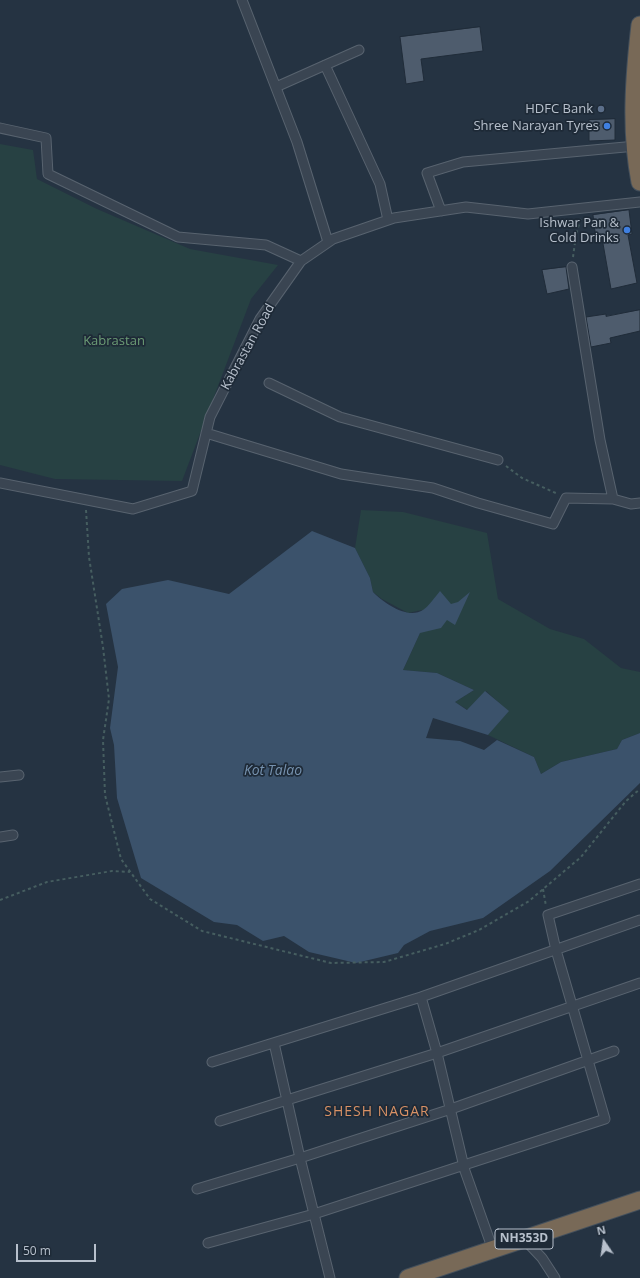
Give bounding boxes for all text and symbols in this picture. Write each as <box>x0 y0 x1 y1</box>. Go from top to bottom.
place label: HDFC Bank <box>525 101 593 117</box>
marker: HDFC Bank <box>596 104 606 114</box>
place label: Shree Narayan Tyres <box>473 118 599 134</box>
marker: Shree Narayan Tyres <box>602 121 612 131</box>
place label: Ishwar Pan & Cold Drinks <box>539 215 619 246</box>
marker: Ishwar Pan & Cold Drinks <box>622 225 632 235</box>
street label: Kabrastan Road <box>218 301 278 393</box>
park label: Kabrastan <box>83 333 145 349</box>
water label: Kot Talao <box>244 763 302 779</box>
district label: SHESH NAGAR <box>324 1104 430 1120</box>
north arrow <box>584 1222 624 1262</box>
text: N <box>595 1222 607 1238</box>
road number: NH353D <box>495 1229 553 1249</box>
scale bar <box>18 1236 98 1262</box>
text: 50 m <box>23 1242 51 1259</box>

